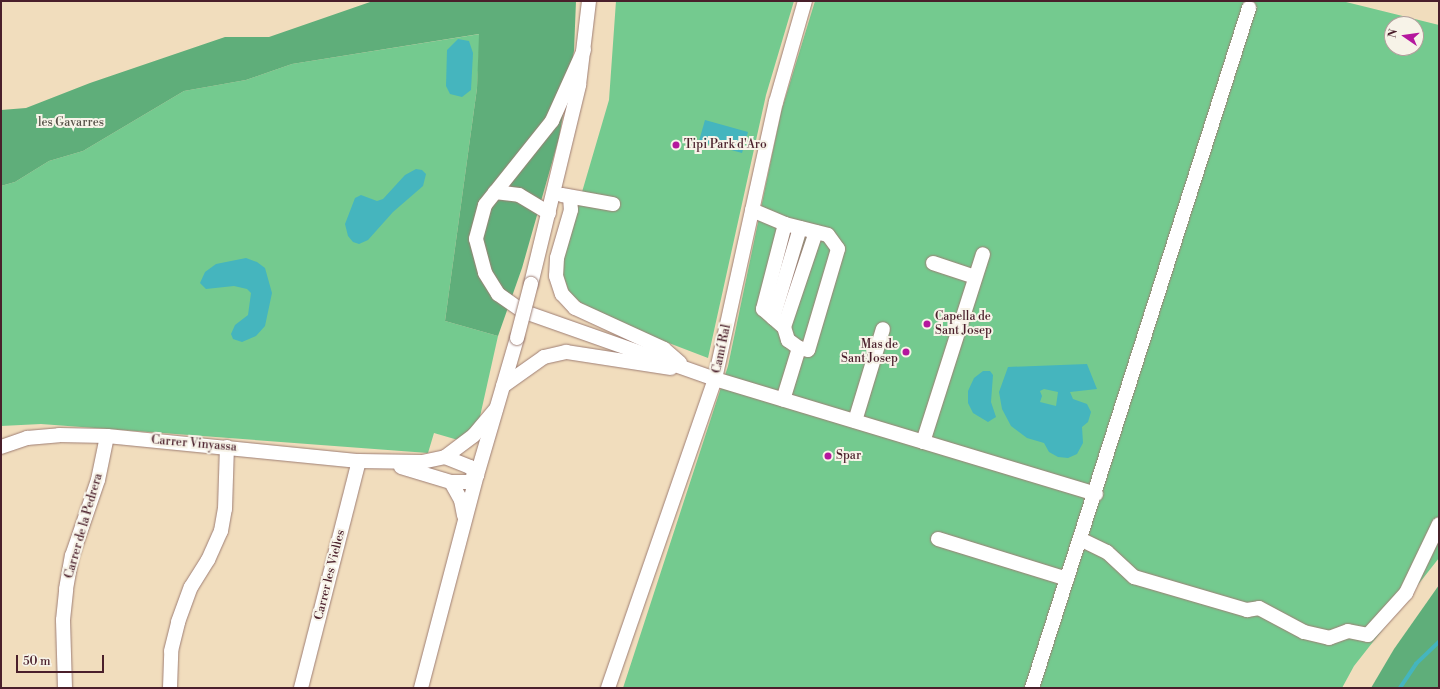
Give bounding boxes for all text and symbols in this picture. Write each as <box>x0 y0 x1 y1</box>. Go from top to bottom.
north arrow <box>1384 16 1424 56</box>
text: N <box>1385 28 1401 39</box>
park label: les Gavarres <box>38 116 104 130</box>
place label: Tipi Park d'Aro <box>684 138 767 152</box>
marker: Tipi Park d'Aro <box>671 140 681 150</box>
place label: Capella de Sant Josep <box>935 310 992 338</box>
marker: Capella de Sant Josep <box>922 319 932 329</box>
street label: Camí Ral <box>710 323 734 375</box>
place label: Mas de Sant Josep <box>841 338 898 366</box>
marker: Mas de Sant Josep <box>901 347 911 357</box>
street label: Carrer Vinyassa <box>151 433 237 455</box>
place label: Spar <box>836 449 861 463</box>
marker: Spar <box>823 451 833 461</box>
street label: Carrer de la Pedrera <box>62 472 106 580</box>
street label: Carrer les Vielles <box>312 529 348 621</box>
scale bar <box>18 647 106 673</box>
text: 50 m <box>23 654 51 669</box>

